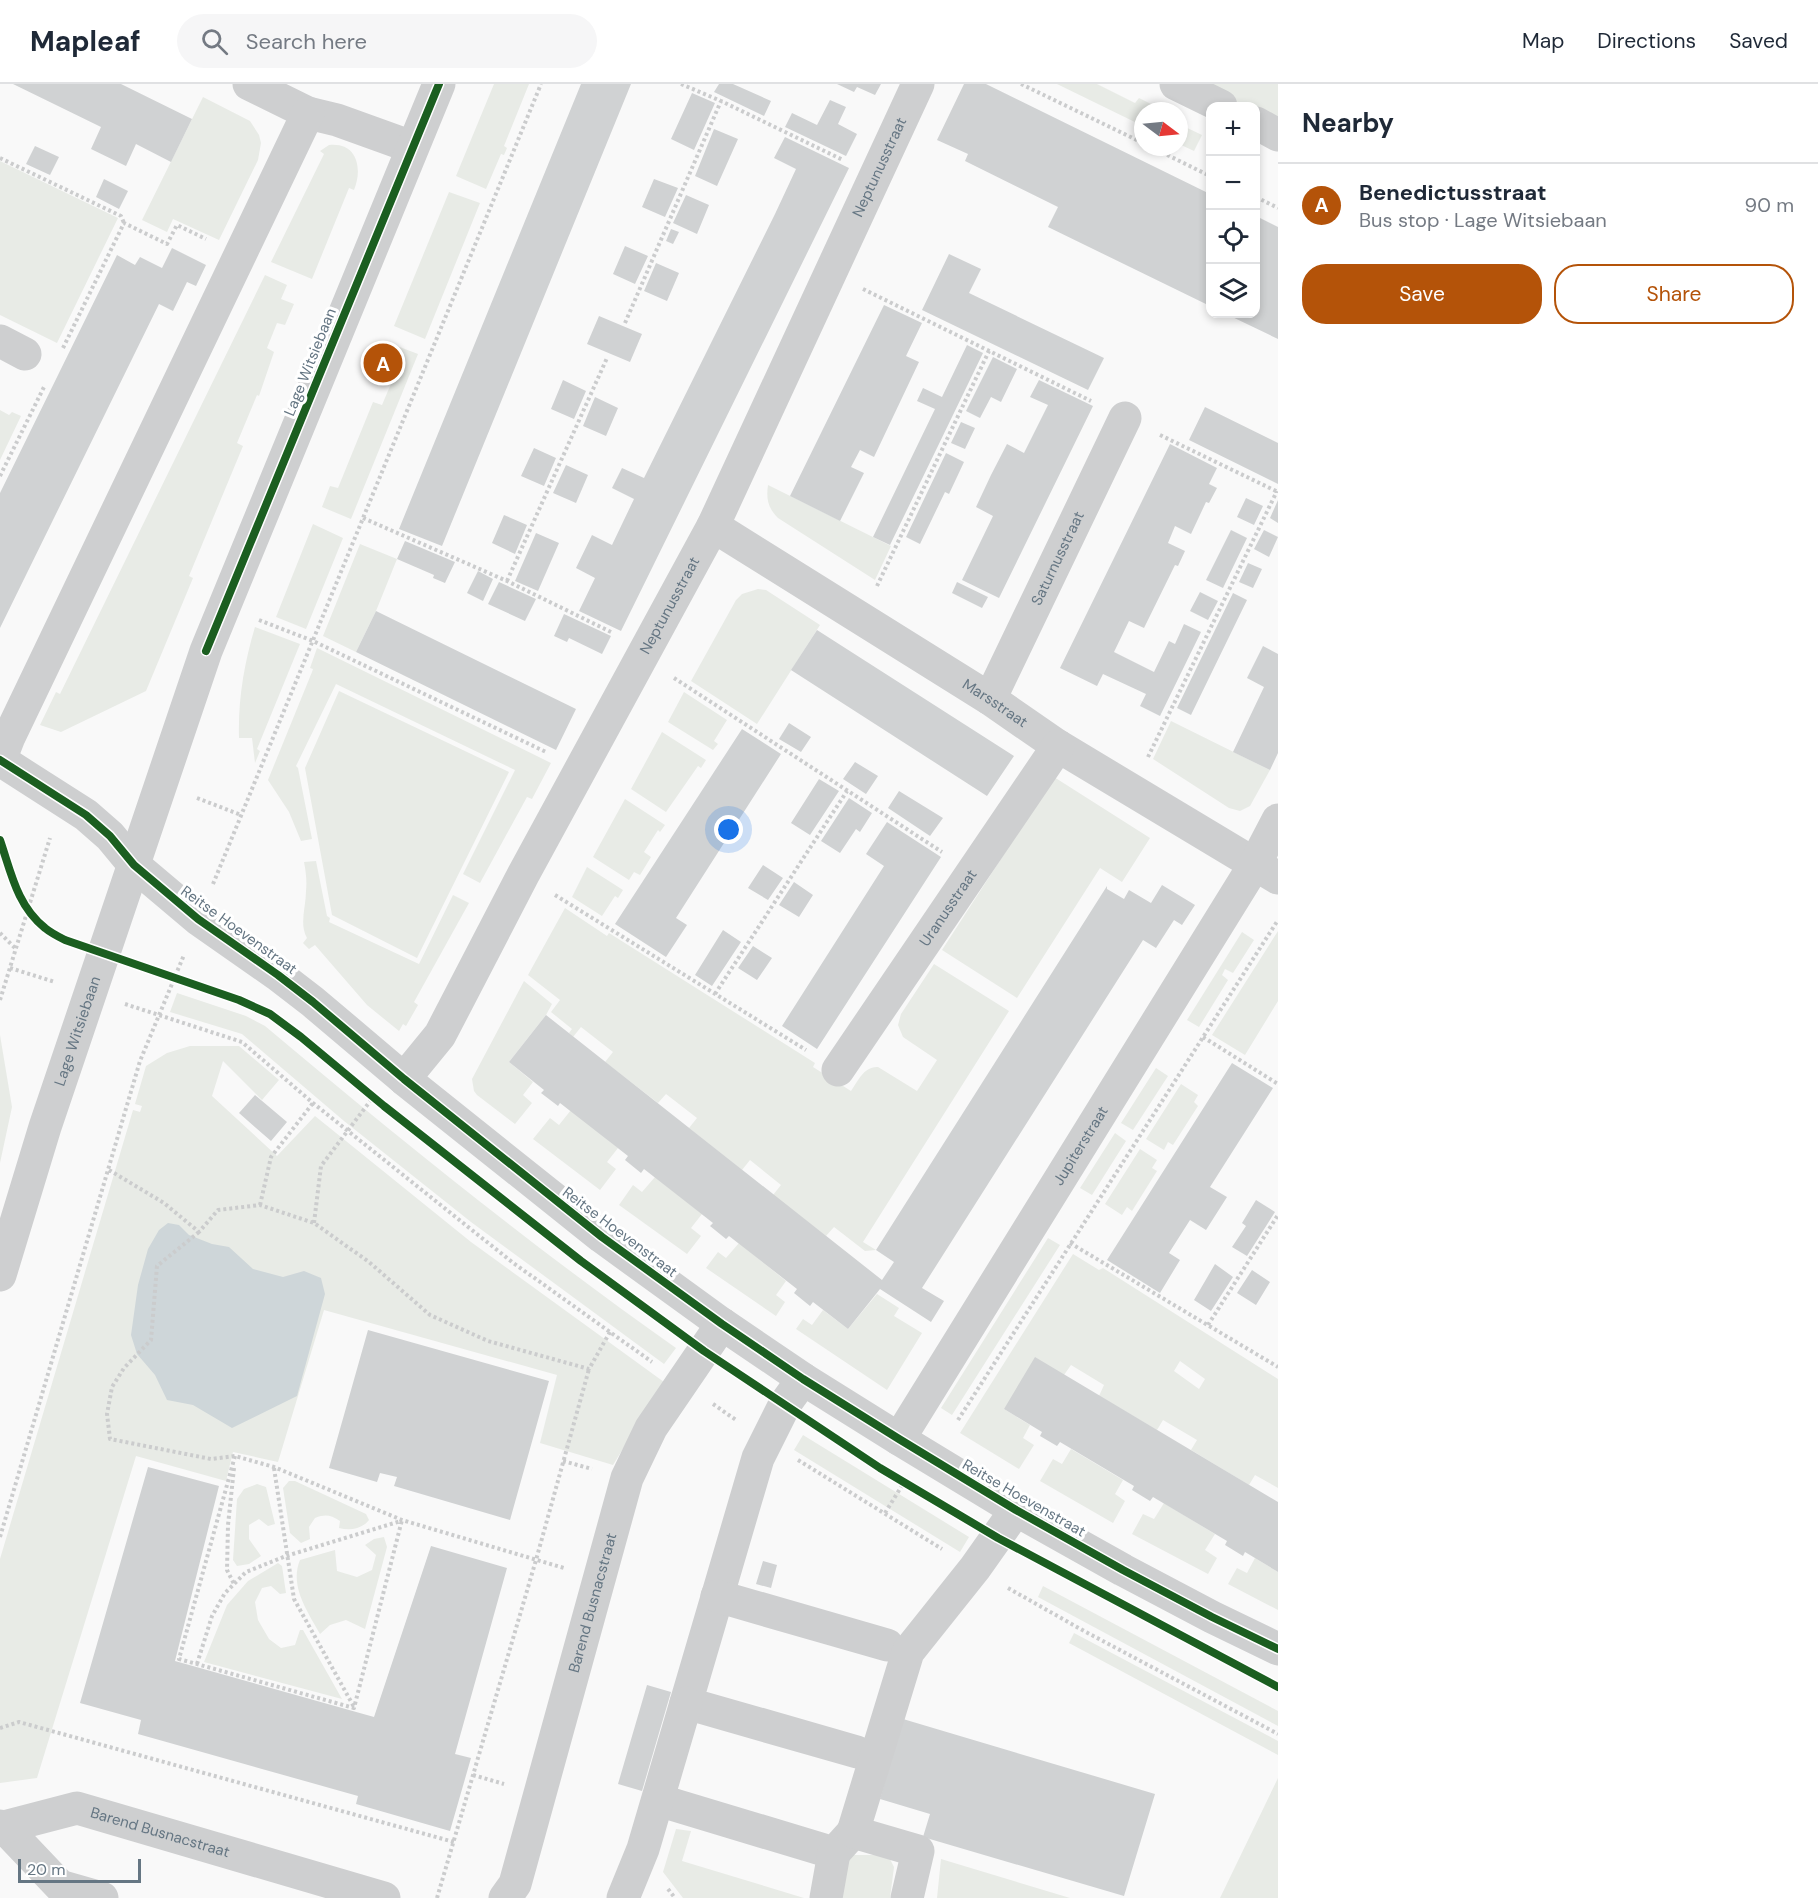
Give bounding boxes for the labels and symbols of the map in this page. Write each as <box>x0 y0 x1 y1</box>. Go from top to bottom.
north arrow <box>1134 102 1188 156</box>
street label: Neptunusstraat <box>848 114 911 220</box>
street label: Lage Witsiebaan <box>279 305 341 419</box>
pin: A <box>364 340 403 386</box>
street label: Saturnusstraat <box>1026 508 1089 609</box>
street label: Neptunusstraat <box>635 553 704 658</box>
street label: Marsstraat <box>959 674 1032 732</box>
your location <box>714 815 743 844</box>
street label: Uranusstraat <box>915 865 981 950</box>
street label: Reitse Hoevenstraat <box>177 881 301 979</box>
street label: Lage Witsiebaan <box>50 973 105 1089</box>
street label: Jupiterstraat <box>1049 1102 1113 1189</box>
street label: Reitse Hoevenstraat <box>558 1182 682 1282</box>
street label: Reitse Hoevenstraat <box>959 1455 1089 1541</box>
street label: Barend Busnacstraat <box>564 1530 621 1675</box>
street label: Barend Busnacstraat <box>88 1802 232 1862</box>
scale bar <box>18 1856 141 1884</box>

